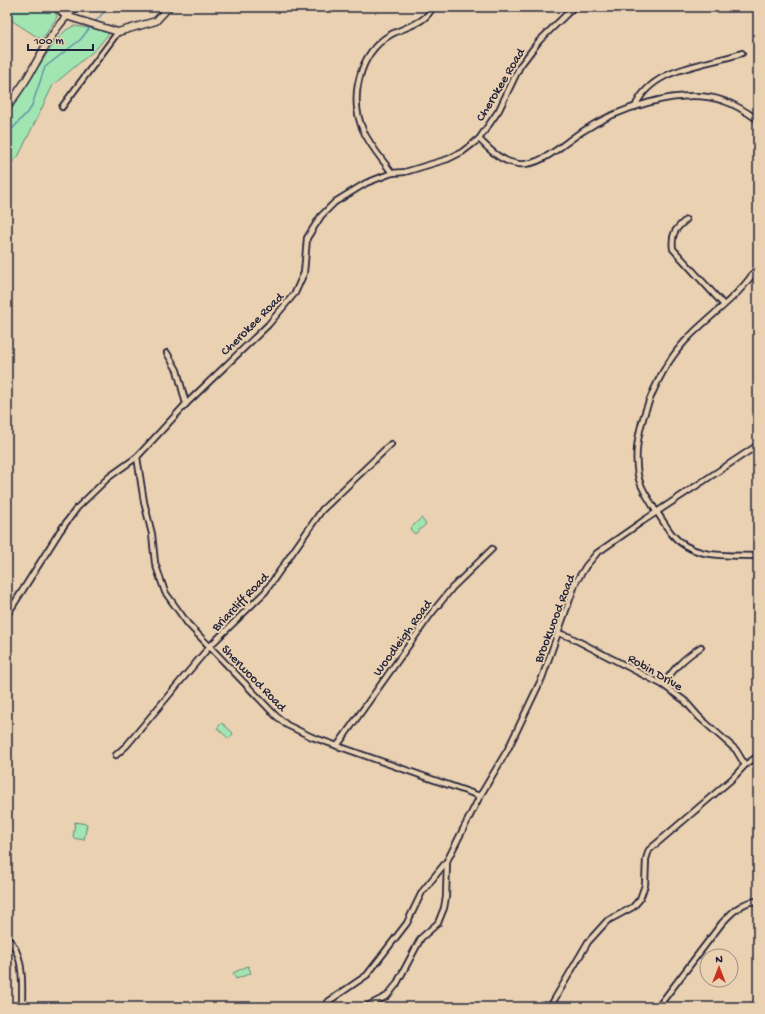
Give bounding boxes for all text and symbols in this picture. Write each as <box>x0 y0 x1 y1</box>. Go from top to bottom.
scale bar <box>28 26 93 52</box>
text: 100 m <box>33 35 64 49</box>
street label: Cherokee Road <box>473 45 530 125</box>
street label: Cherokee Road <box>218 289 288 359</box>
street label: Briarcliff Road <box>209 569 273 636</box>
street label: Brookwood Road <box>531 571 580 666</box>
street label: Woodleigh Road <box>370 596 436 679</box>
street label: Sherwood Road <box>218 642 290 716</box>
street label: Robin Drive <box>625 651 685 695</box>
north arrow <box>699 948 739 988</box>
text: N <box>715 954 723 966</box>

